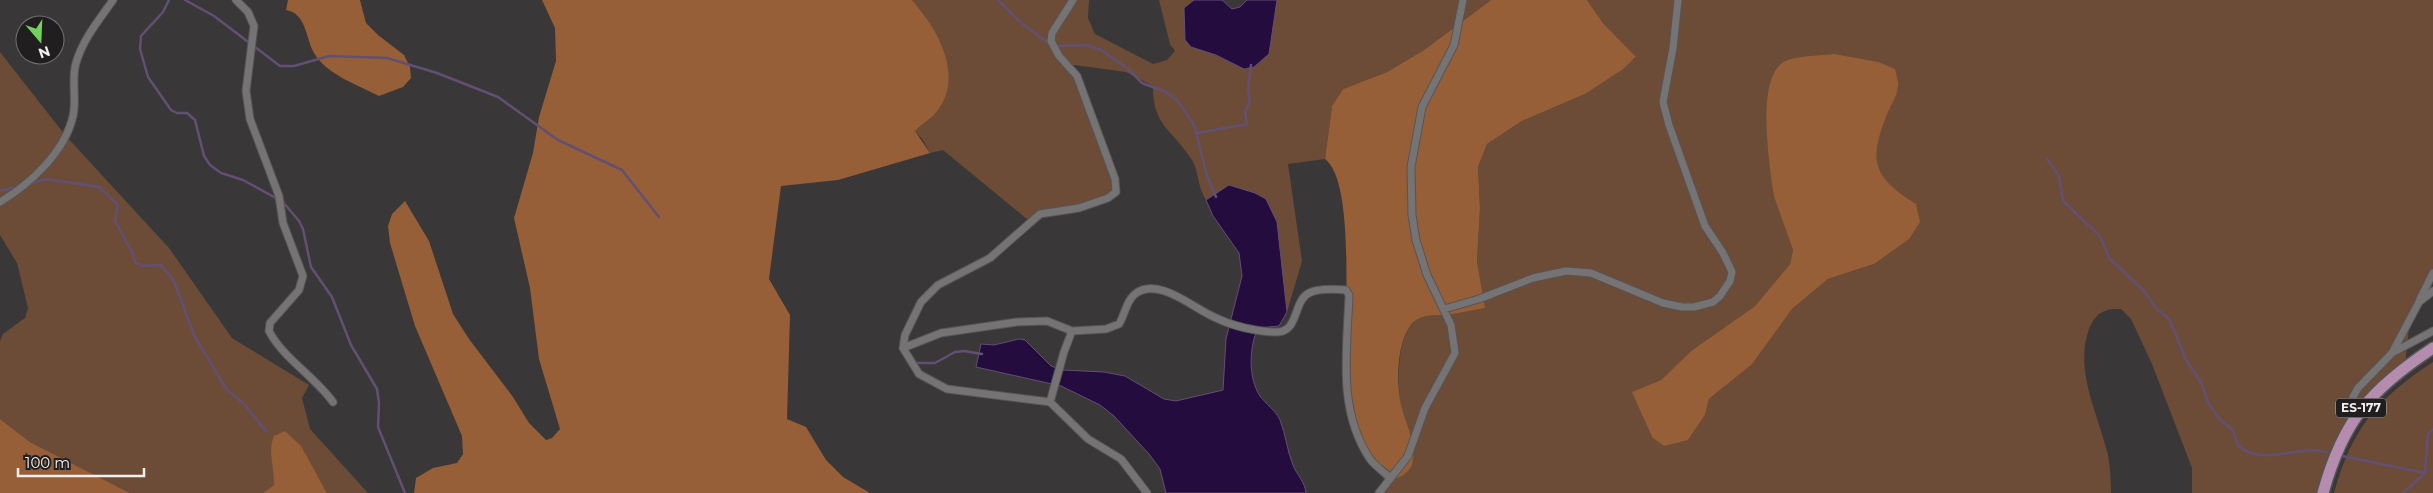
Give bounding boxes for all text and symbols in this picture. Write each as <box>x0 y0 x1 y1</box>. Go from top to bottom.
north arrow <box>15 15 65 65</box>
text: N <box>36 42 53 63</box>
road number: ES-177 <box>2336 398 2386 418</box>
scale bar <box>18 446 144 478</box>
text: 100 m <box>25 453 70 472</box>

